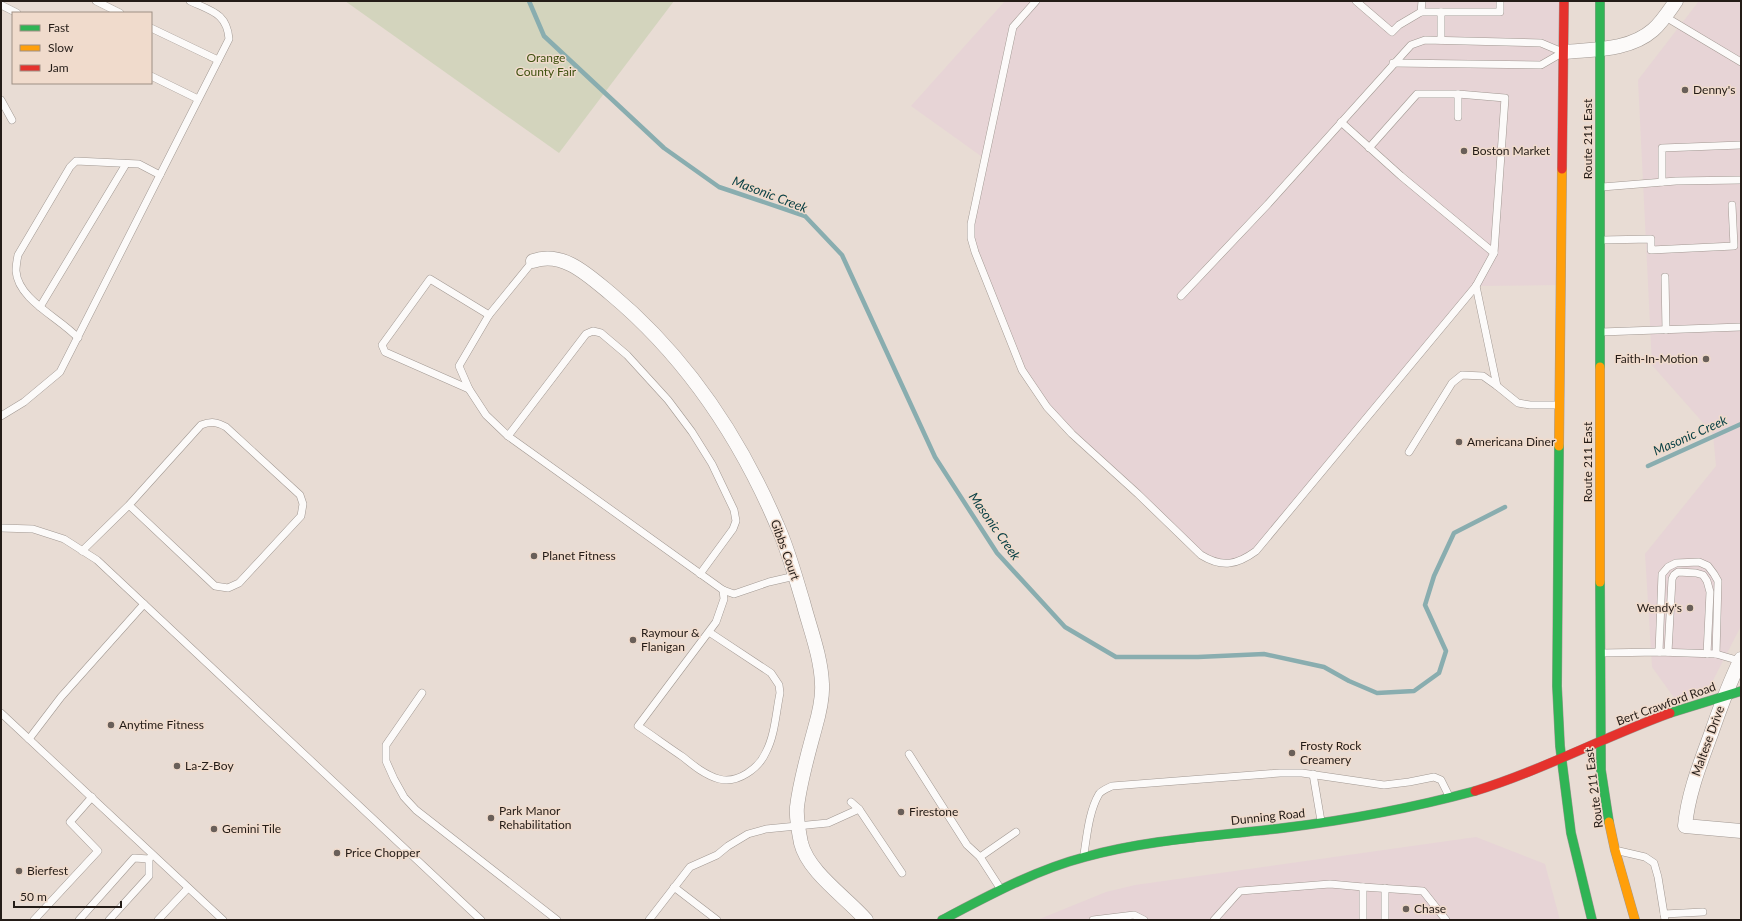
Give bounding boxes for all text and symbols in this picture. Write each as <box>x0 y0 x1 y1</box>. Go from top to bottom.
legend <box>12 12 152 84</box>
text: Fast <box>48 20 70 35</box>
text: Slow <box>48 40 74 55</box>
park label: Orange County Fair <box>516 50 577 79</box>
text: Jam <box>48 60 69 75</box>
place label: Denny's <box>1693 82 1735 97</box>
marker: Denny's <box>1680 85 1690 95</box>
street label: Route 211 East <box>1580 98 1595 179</box>
place label: Boston Market <box>1472 143 1551 158</box>
marker: Boston Market <box>1459 146 1469 156</box>
water label: Masonic Creek <box>730 172 811 216</box>
place label: Faith-In-Motion <box>1615 351 1698 366</box>
marker: Faith-In-Motion <box>1701 354 1711 364</box>
water label: Masonic Creek <box>1651 411 1730 458</box>
street label: Route 211 East <box>1580 421 1595 502</box>
place label: Americana Diner <box>1467 434 1556 449</box>
marker: Americana Diner <box>1454 437 1464 447</box>
water label: Masonic Creek <box>966 489 1025 564</box>
street label: Gibbs Court <box>768 517 804 583</box>
place label: Planet Fitness <box>542 548 616 563</box>
marker: Planet Fitness <box>529 551 539 561</box>
place label: Wendy's <box>1637 600 1682 615</box>
marker: Wendy's <box>1685 603 1695 613</box>
place label: Raymour & Flanigan <box>641 625 700 654</box>
marker: Raymour & Flanigan <box>628 635 638 645</box>
street label: Bert Crawford Road <box>1614 679 1718 728</box>
street label: Maltese Drive <box>1688 704 1727 778</box>
place label: Anytime Fitness <box>119 717 204 732</box>
marker: Anytime Fitness <box>106 720 116 730</box>
place label: Frosty Rock Creamery <box>1300 738 1362 767</box>
street label: Route 211 East <box>1581 746 1606 829</box>
marker: Frosty Rock Creamery <box>1287 748 1297 758</box>
place label: La-Z-Boy <box>185 758 234 773</box>
marker: La-Z-Boy <box>172 761 182 771</box>
place label: Park Manor Rehabilitation <box>499 803 572 832</box>
place label: Firestone <box>909 804 958 819</box>
street label: Dunning Road <box>1230 805 1306 828</box>
marker: Firestone <box>896 807 906 817</box>
marker: Park Manor Rehabilitation <box>486 813 496 823</box>
place label: Gemini Tile <box>222 821 281 836</box>
marker: Gemini Tile <box>209 824 219 834</box>
place label: Price Chopper <box>345 845 421 860</box>
marker: Price Chopper <box>332 848 342 858</box>
place label: Bierfest <box>27 863 69 878</box>
marker: Bierfest <box>14 866 24 876</box>
scale bar <box>14 883 121 909</box>
text: 50 m <box>20 889 47 904</box>
place label: Chase <box>1414 901 1446 916</box>
marker: Chase <box>1401 904 1411 914</box>

